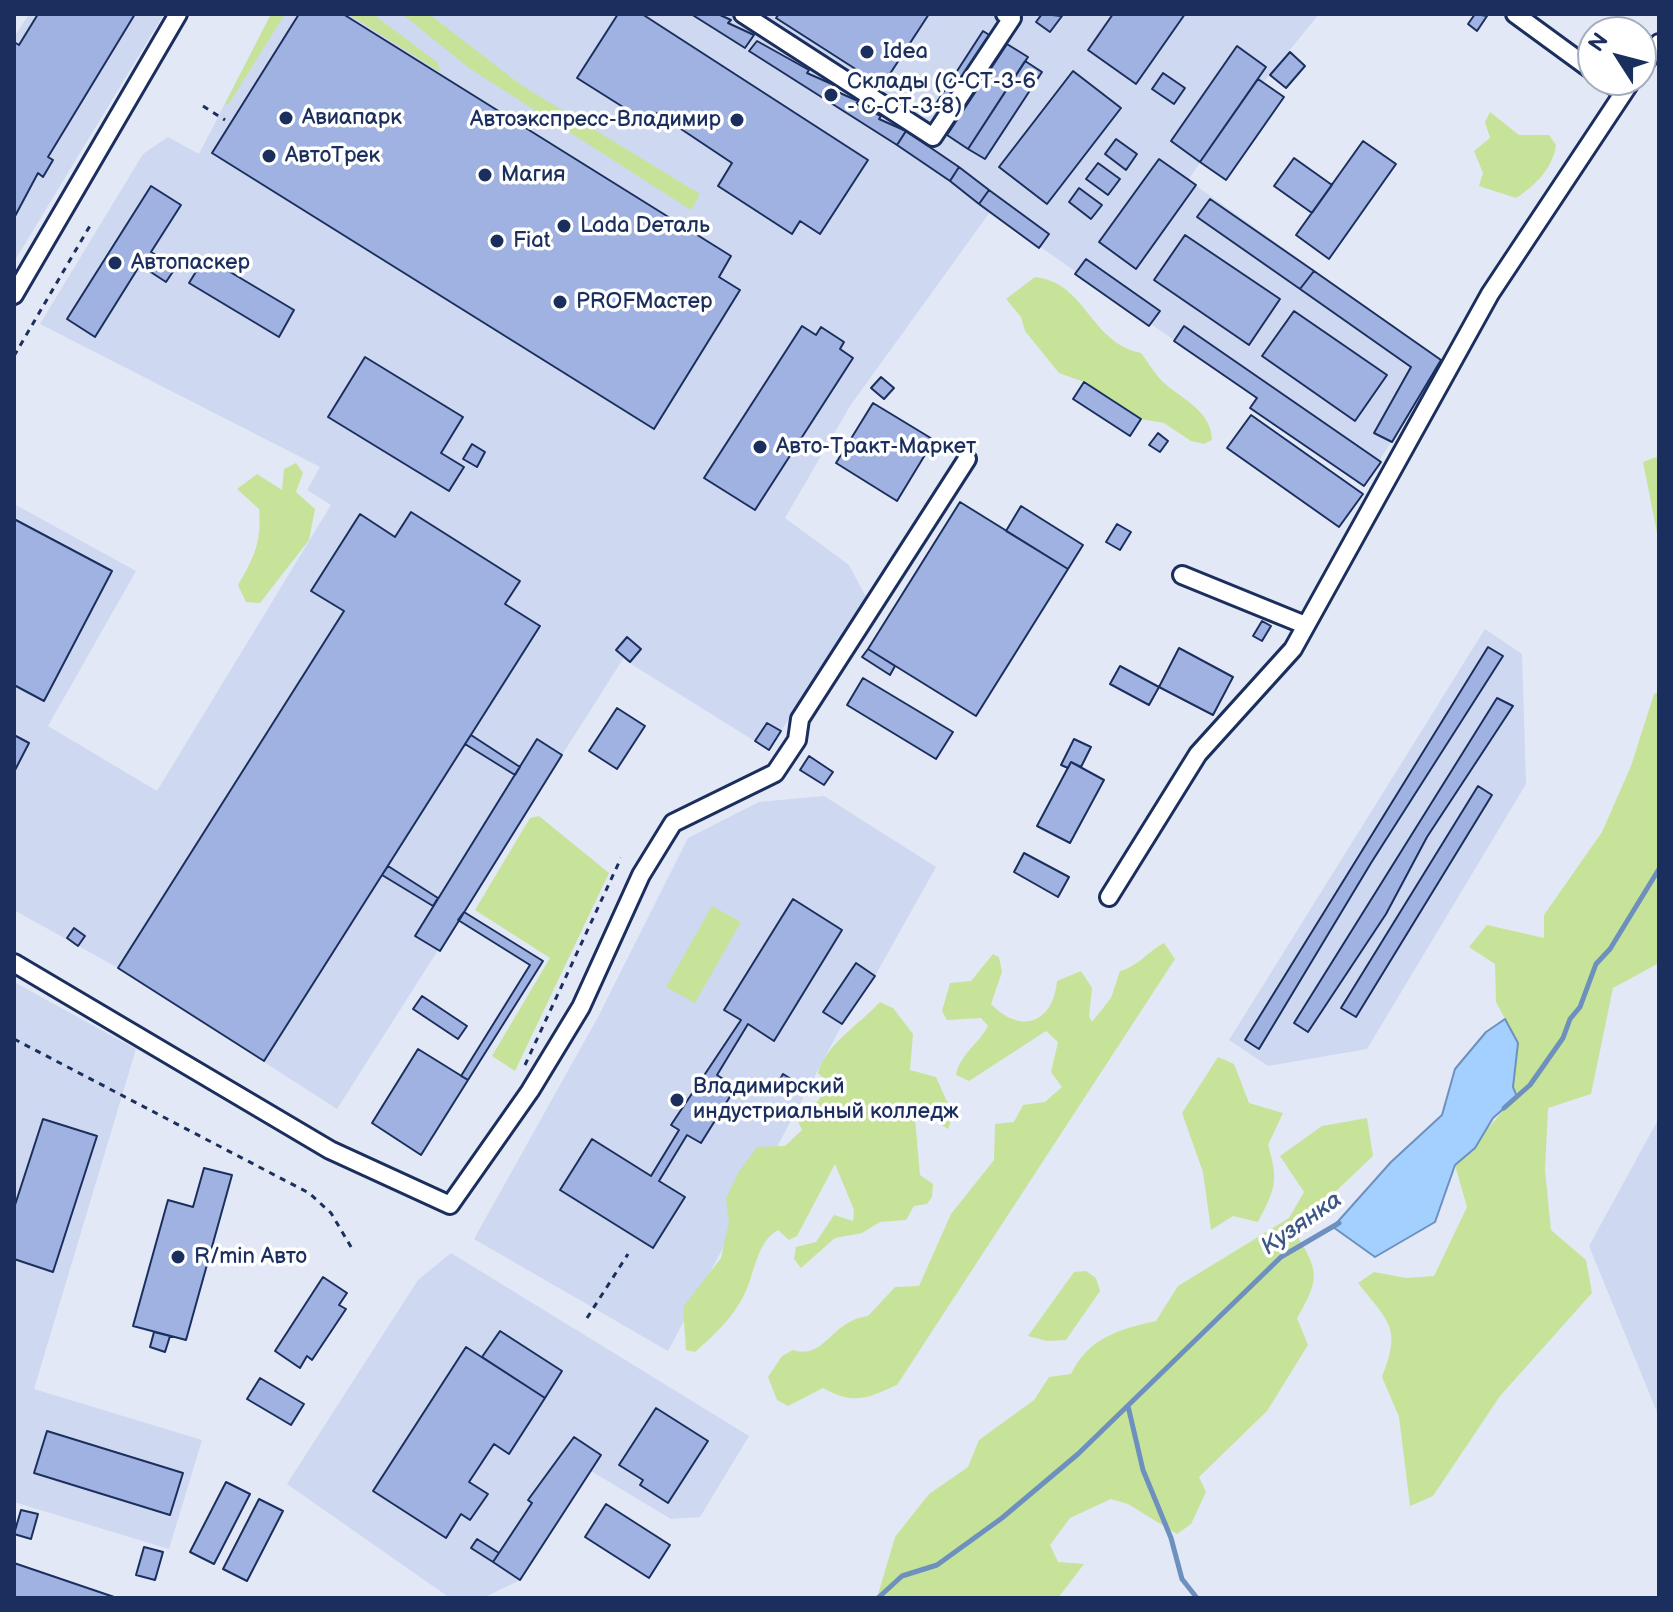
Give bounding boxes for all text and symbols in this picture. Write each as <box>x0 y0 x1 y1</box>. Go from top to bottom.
north arrow <box>1577 16 1657 96</box>
text: N <box>1583 28 1615 57</box>
place label: Idea <box>883 39 928 65</box>
marker: Idea <box>858 43 876 61</box>
place label: Склады (С-СТ-3-6 - С-СТ-3-8) <box>847 69 1036 120</box>
marker: Склады (С-СТ-3-6 - С-СТ-3-8) <box>822 86 840 104</box>
place label: Авиапарк <box>302 105 402 131</box>
place label: Автоэкспресс-Владимир <box>470 107 721 133</box>
marker: Авиапарк <box>277 109 295 127</box>
marker: Автоэкспресс-Владимир <box>728 111 746 129</box>
place label: АвтоТрек <box>285 143 380 169</box>
marker: АвтоТрек <box>260 147 278 165</box>
place label: Магия <box>501 162 565 188</box>
marker: Магия <box>476 166 494 184</box>
place label: Lada Dеталь <box>580 213 710 239</box>
marker: Lada Dеталь <box>555 217 573 235</box>
place label: Fiat <box>513 228 550 254</box>
marker: Fiat <box>488 232 506 250</box>
place label: Автопаскер <box>131 250 250 276</box>
marker: Автопаскер <box>106 254 124 272</box>
place label: PROFМастер <box>576 289 712 315</box>
marker: PROFМастер <box>551 293 569 311</box>
place label: Авто-Тракт-Маркет <box>776 434 976 460</box>
marker: Авто-Тракт-Маркет <box>751 438 769 456</box>
place label: Владимирский индустриальный колледж <box>693 1074 959 1126</box>
marker: Владимирский индустриальный колледж <box>668 1091 686 1109</box>
water label: Кузянка <box>1256 1186 1348 1262</box>
place label: R/min Авто <box>194 1244 307 1270</box>
marker: R/min Авто <box>169 1248 187 1266</box>

